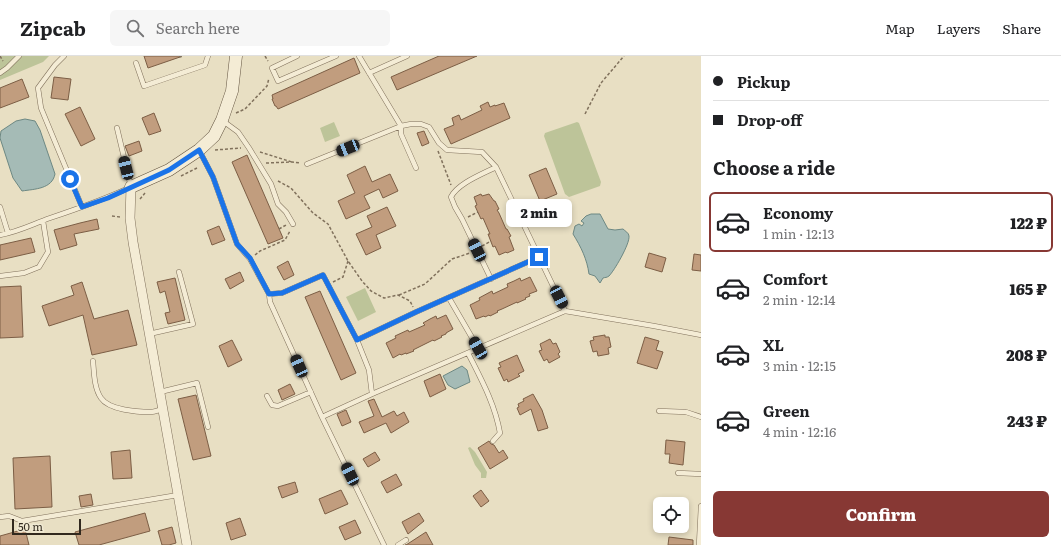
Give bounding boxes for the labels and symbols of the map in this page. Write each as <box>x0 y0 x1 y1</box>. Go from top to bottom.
car <box>335 138 361 158</box>
car <box>117 155 135 181</box>
route start <box>61 170 79 188</box>
callout: 2 min <box>506 199 572 227</box>
car <box>466 237 488 263</box>
route end <box>530 248 548 266</box>
car <box>548 284 570 310</box>
car <box>467 335 489 361</box>
car <box>289 353 309 379</box>
car <box>339 461 361 487</box>
scale bar <box>12 517 81 536</box>

